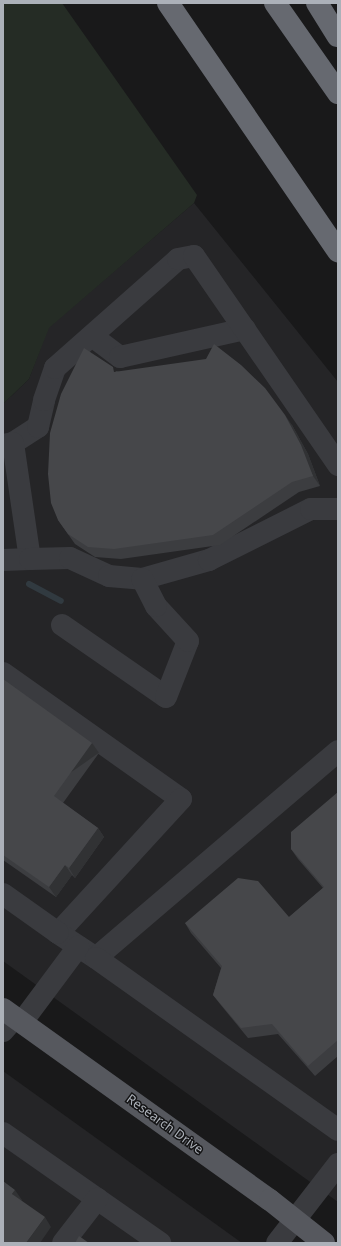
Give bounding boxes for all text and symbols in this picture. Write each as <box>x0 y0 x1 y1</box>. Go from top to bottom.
street label: Research Drive <box>124 1091 206 1157</box>

